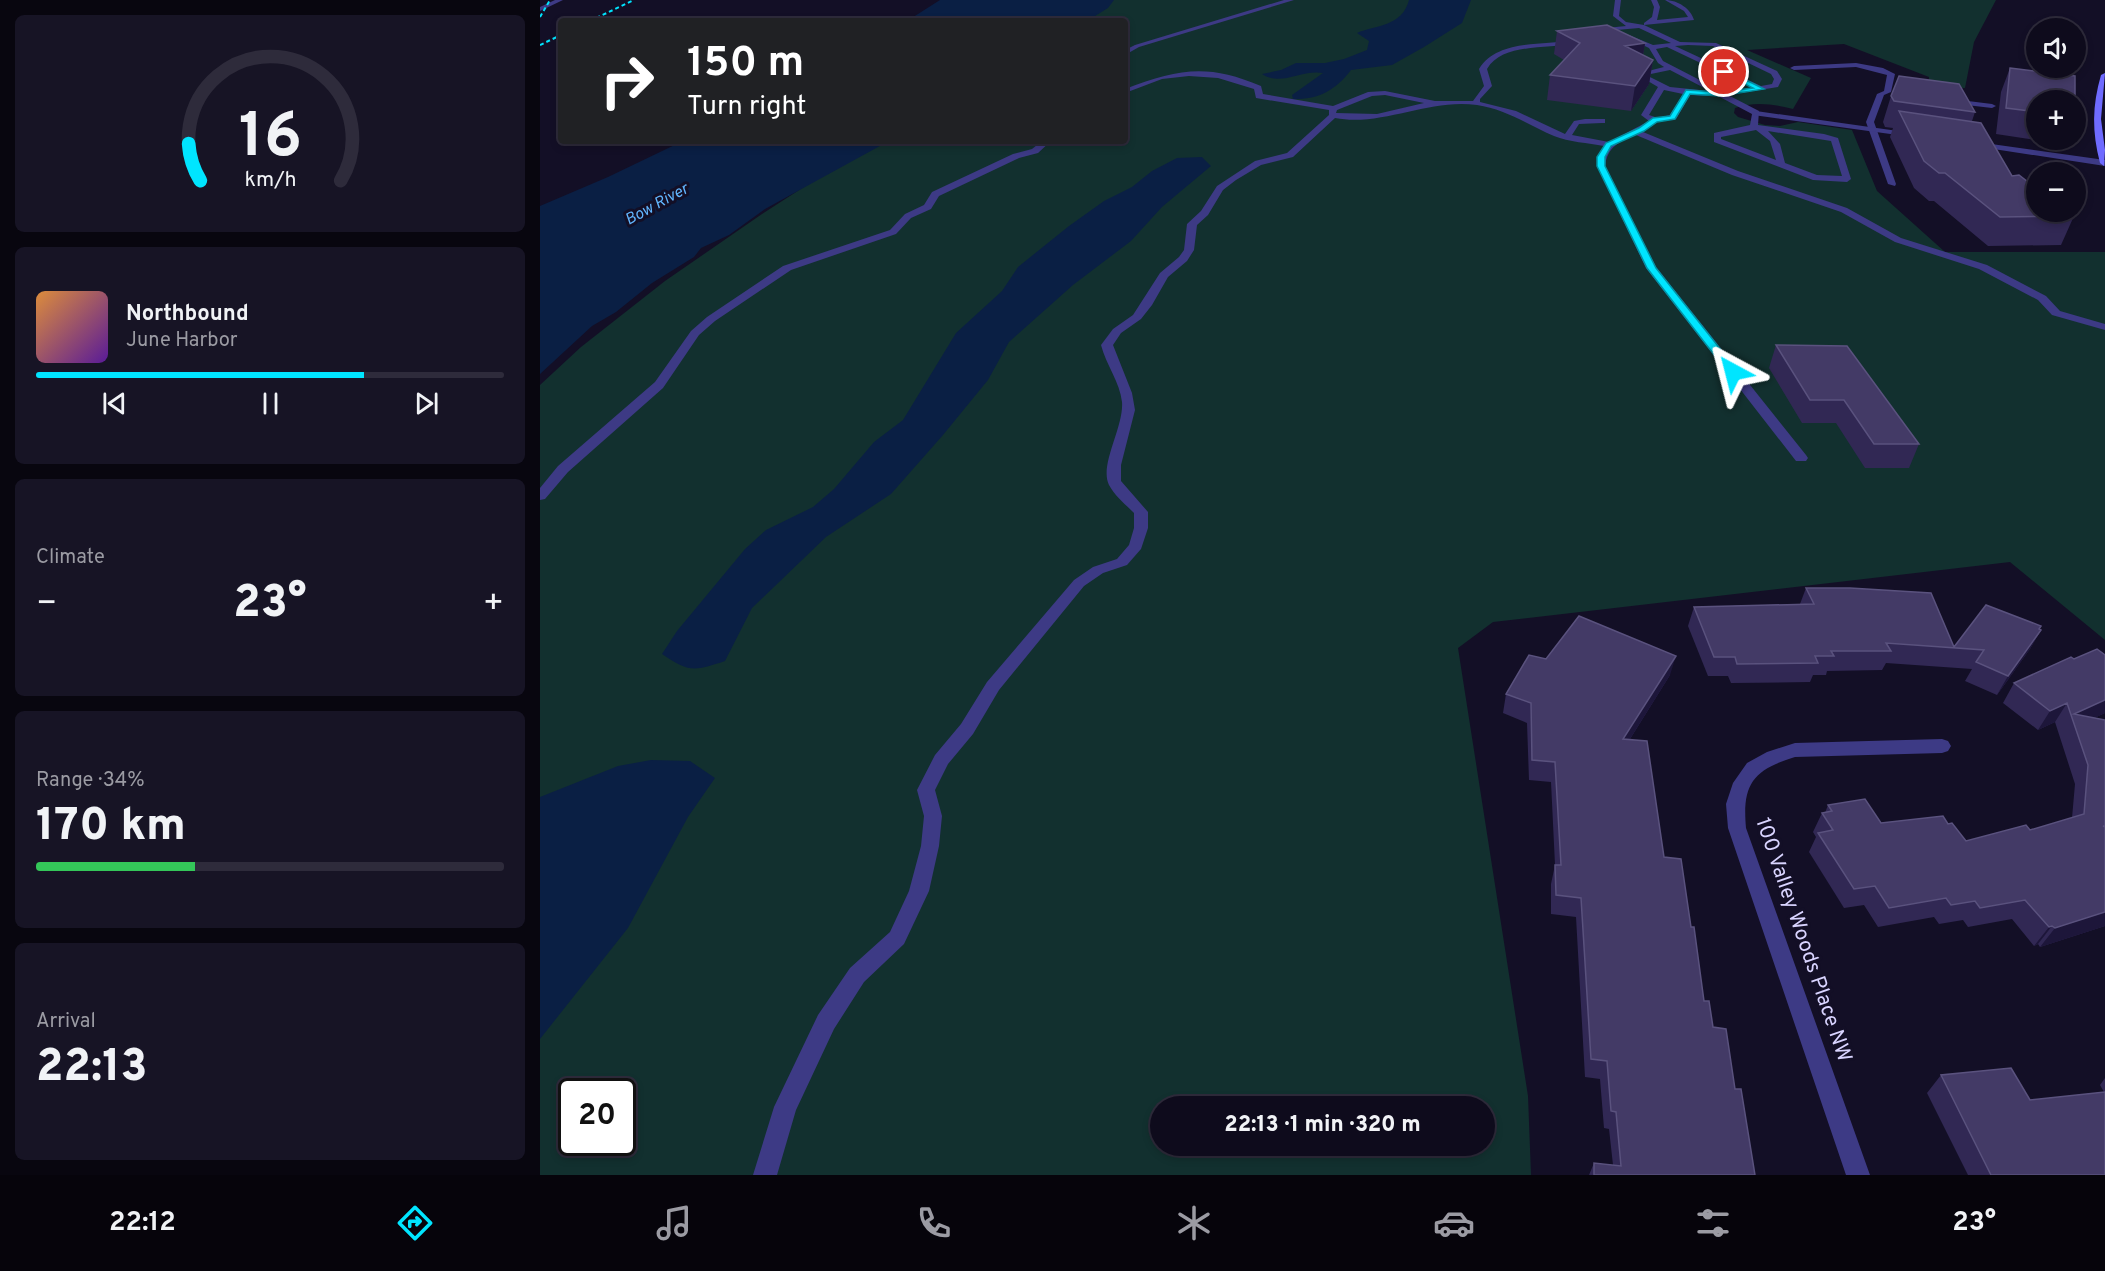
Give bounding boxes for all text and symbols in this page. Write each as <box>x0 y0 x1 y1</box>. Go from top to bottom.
map controls <box>2026 18 2086 222</box>
button: sound <box>2026 18 2086 78</box>
text: 150 m <box>687 38 804 91</box>
icon: right <box>588 42 666 120</box>
pin <box>1698 46 1749 97</box>
icon: arrive <box>1707 55 1740 88</box>
text: Turn right <box>687 90 806 124</box>
button: + <box>2026 90 2086 150</box>
text: 16 <box>238 100 302 179</box>
button: − <box>2026 162 2086 222</box>
text: km/h <box>244 167 296 194</box>
water label: Bow River <box>622 179 694 231</box>
text: Northbound <box>126 301 249 328</box>
text: June Harbor <box>126 328 238 354</box>
position arrow <box>1701 340 1765 404</box>
icon: previous <box>98 387 131 420</box>
icon: pause <box>254 387 287 420</box>
icon: next <box>410 387 443 420</box>
text: Climate <box>36 545 105 571</box>
text: 23° <box>233 576 307 633</box>
text: − <box>36 584 57 626</box>
text: + <box>483 584 504 626</box>
text: Range · 34% <box>36 768 145 794</box>
text: 170 km <box>36 799 186 856</box>
street label: 100 Valley Woods Place NW <box>1748 814 1858 1066</box>
text: Arrival <box>36 1009 96 1035</box>
text: 22:13 <box>36 1040 148 1097</box>
speed limit sign: 20 <box>558 1078 636 1156</box>
text: 22:13 · 1 min · 320 m <box>1224 1112 1421 1139</box>
icon: directions <box>394 1202 436 1244</box>
icon: music <box>653 1202 695 1244</box>
icon: phone <box>913 1202 955 1244</box>
icon: climate <box>1173 1202 1215 1244</box>
icon: car <box>1433 1202 1475 1244</box>
icon: filters <box>1692 1202 1734 1244</box>
text: 22:12 <box>109 1206 176 1240</box>
text: 23° <box>1952 1206 1996 1240</box>

